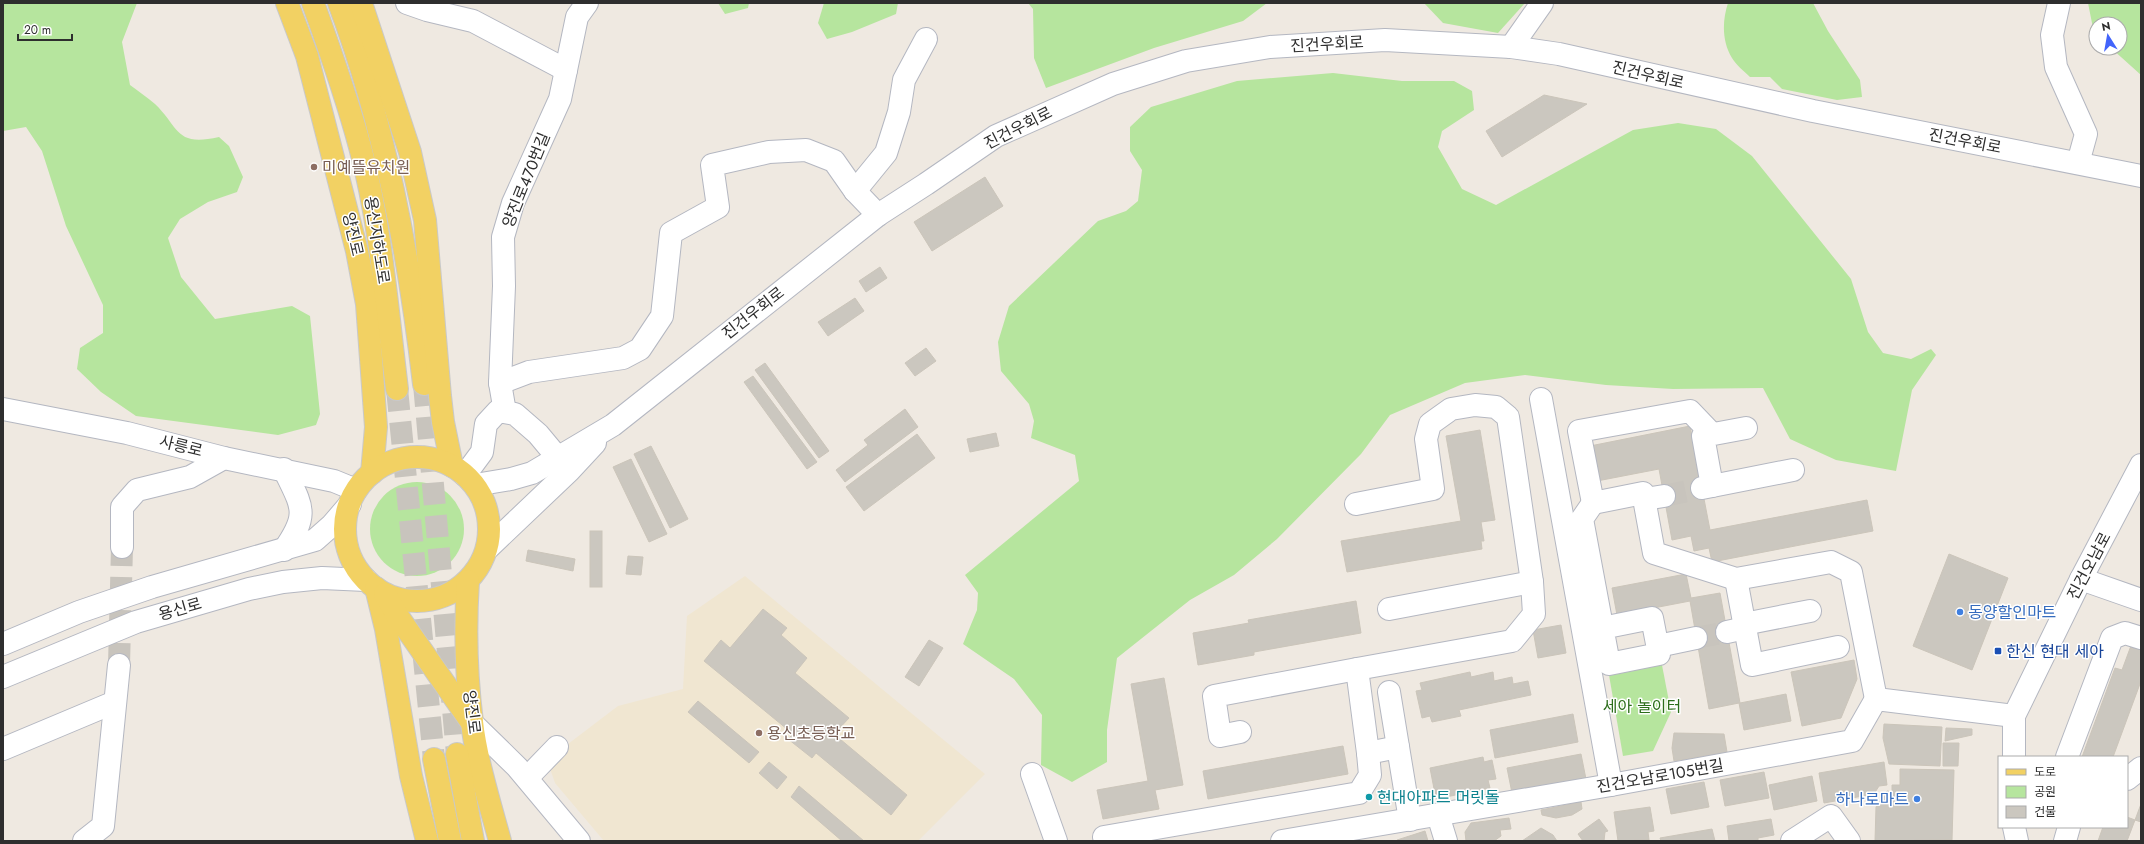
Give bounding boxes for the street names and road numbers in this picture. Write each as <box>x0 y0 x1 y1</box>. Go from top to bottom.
street label: 진건우회로 <box>1290 31 1365 57</box>
street label: 진건우회로 <box>1610 56 1687 95</box>
street label: 진건우회로 <box>980 101 1056 155</box>
street label: 진건우회로 <box>1927 123 2004 159</box>
street label: 양진로470번길 <box>496 129 556 231</box>
street label: 용신지하도로 <box>359 195 395 286</box>
street label: 양진로 <box>337 210 369 258</box>
street label: 진건우회로 <box>717 281 789 345</box>
street label: 사릉로 <box>157 429 205 463</box>
street label: 진건오남로 <box>2062 528 2117 604</box>
street label: 용신로 <box>156 592 205 626</box>
street label: 양진로 <box>458 689 486 736</box>
street label: 진건오남로105번길 <box>1595 753 1725 799</box>

